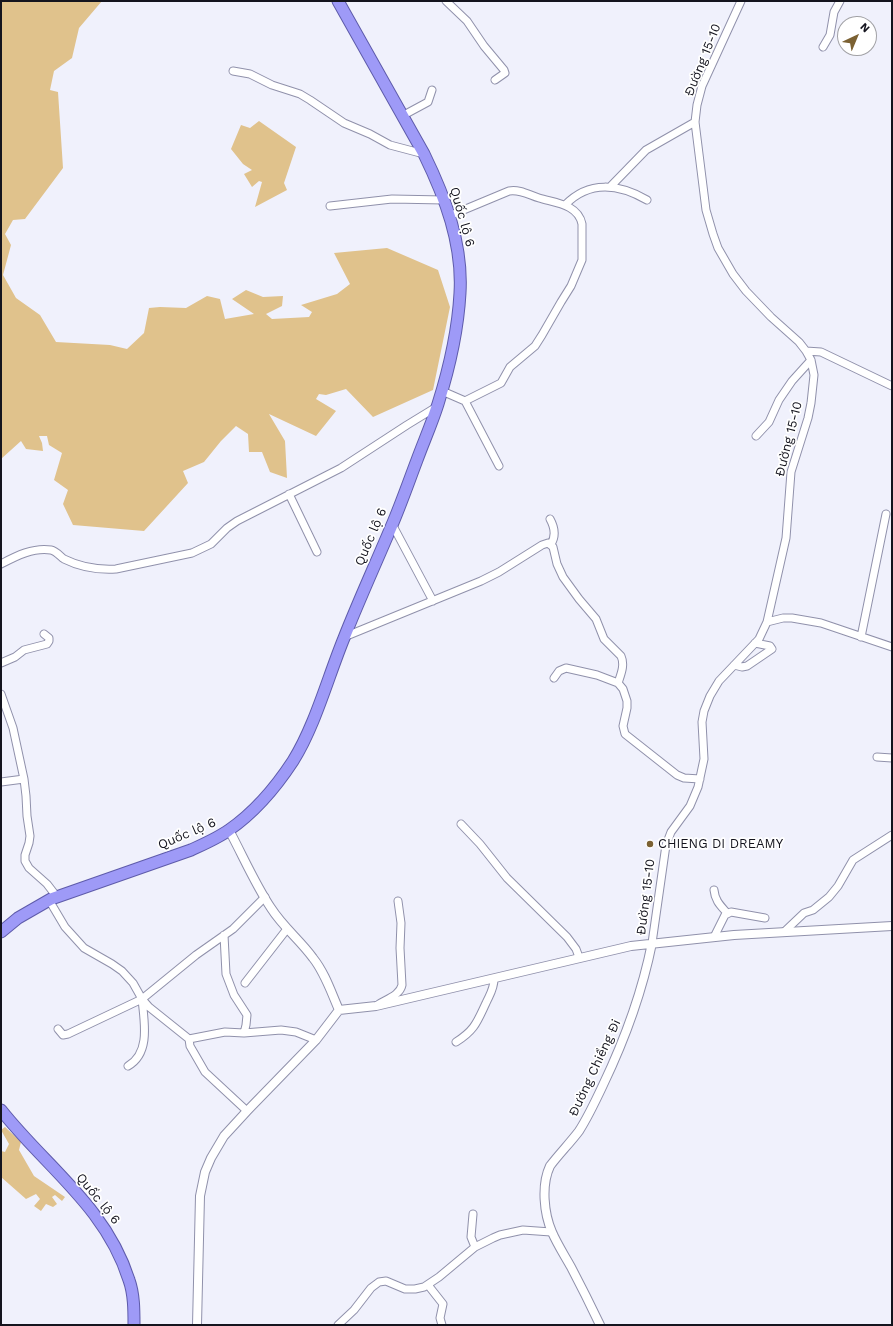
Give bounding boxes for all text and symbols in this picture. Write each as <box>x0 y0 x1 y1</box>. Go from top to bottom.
north arrow <box>837 16 877 56</box>
text: N <box>858 20 872 35</box>
street label: Đường 15-10 <box>681 22 725 98</box>
street label: Quốc lộ 6 <box>446 185 478 249</box>
street label: Đường 15-10 <box>772 400 806 478</box>
street label: Quốc lộ 6 <box>352 506 390 568</box>
street label: Quốc lộ 6 <box>156 815 218 853</box>
place label: CHIENG DI DREAMY <box>658 836 783 852</box>
marker: CHIENG DI DREAMY <box>645 839 655 849</box>
street label: Đường 15-10 <box>634 858 658 936</box>
street label: Đường Chiềng Đi <box>566 1017 624 1119</box>
street label: Quốc lộ 6 <box>73 1170 123 1228</box>

